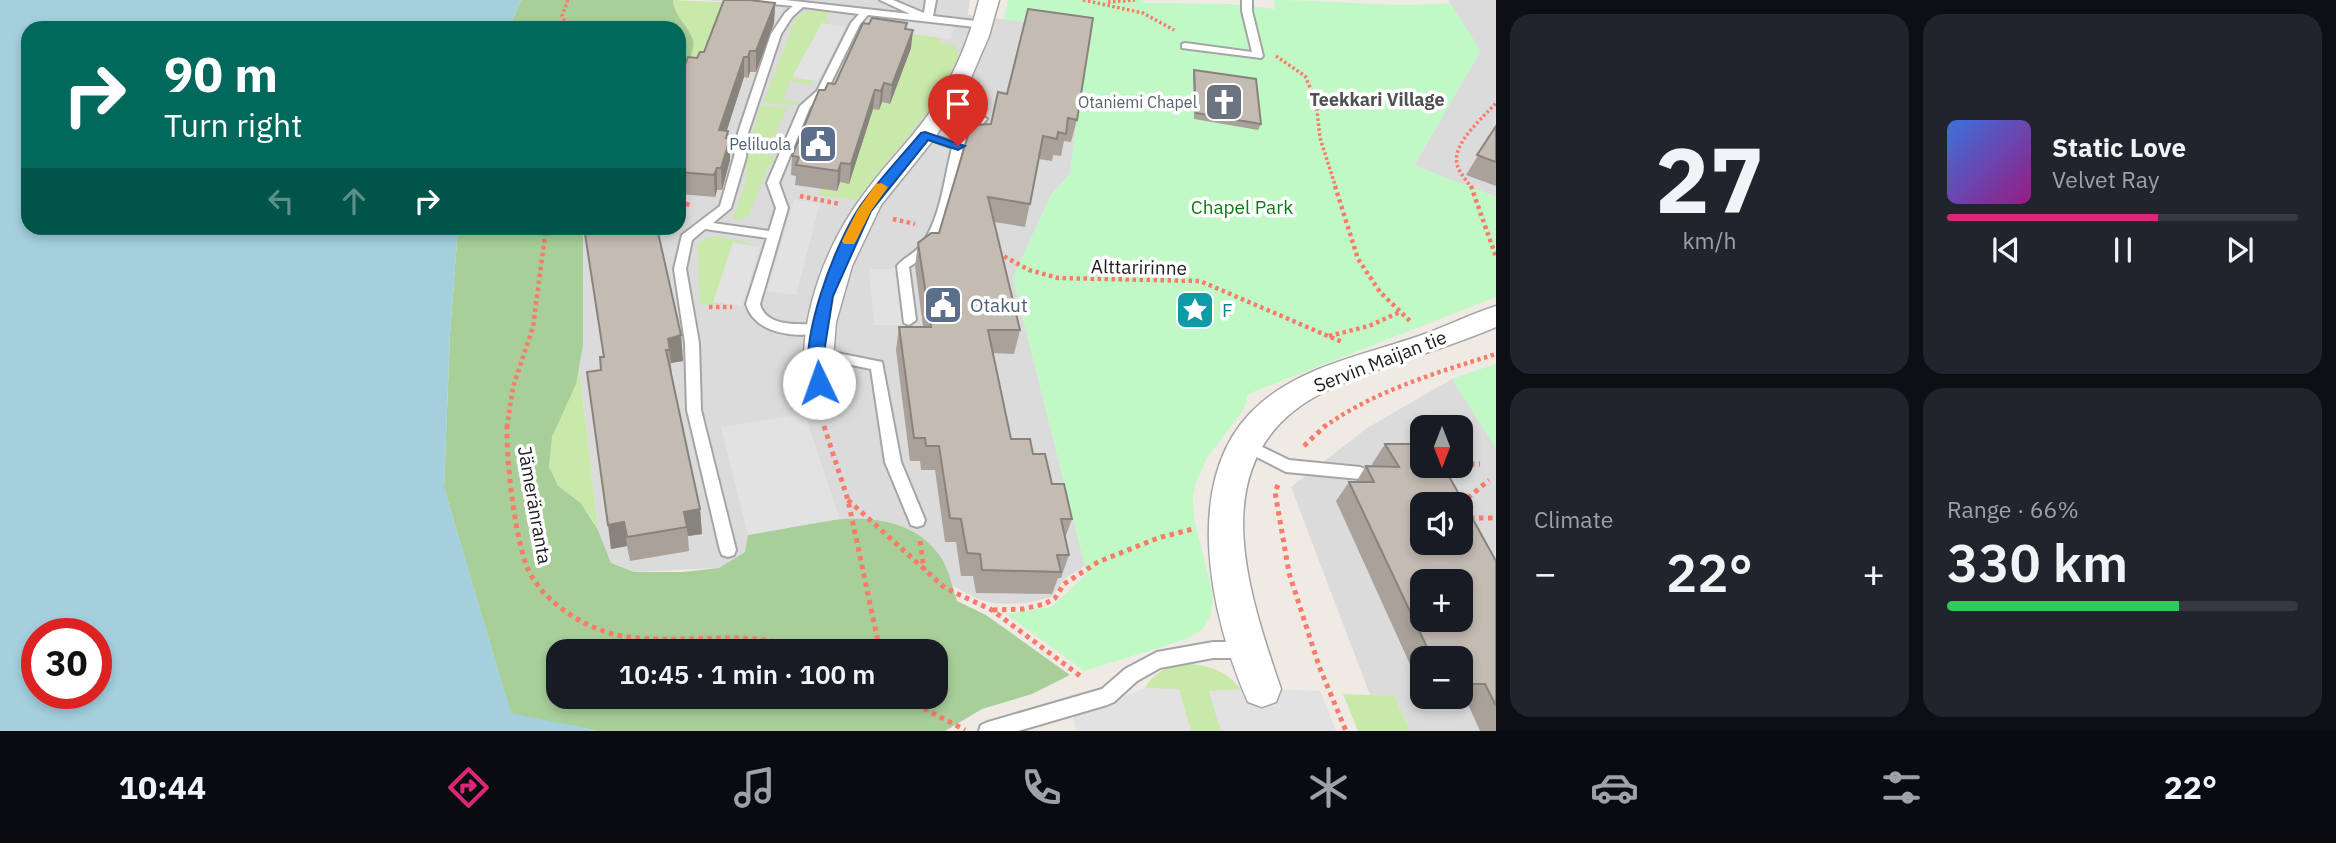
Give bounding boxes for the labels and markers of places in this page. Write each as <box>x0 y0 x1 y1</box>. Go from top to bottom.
pin <box>928 74 988 146</box>
church icon: Otaniemi Chapel <box>1203 81 1245 123</box>
place label: Otaniemi Chapel <box>1078 92 1197 112</box>
public building icon: Peliluola <box>797 123 839 165</box>
place label: Peliluola <box>729 134 791 154</box>
public building icon: Otakut <box>922 284 964 326</box>
place icon: F <box>1174 289 1216 331</box>
place label: Otakut <box>970 293 1028 317</box>
place label: F <box>1222 298 1233 322</box>

